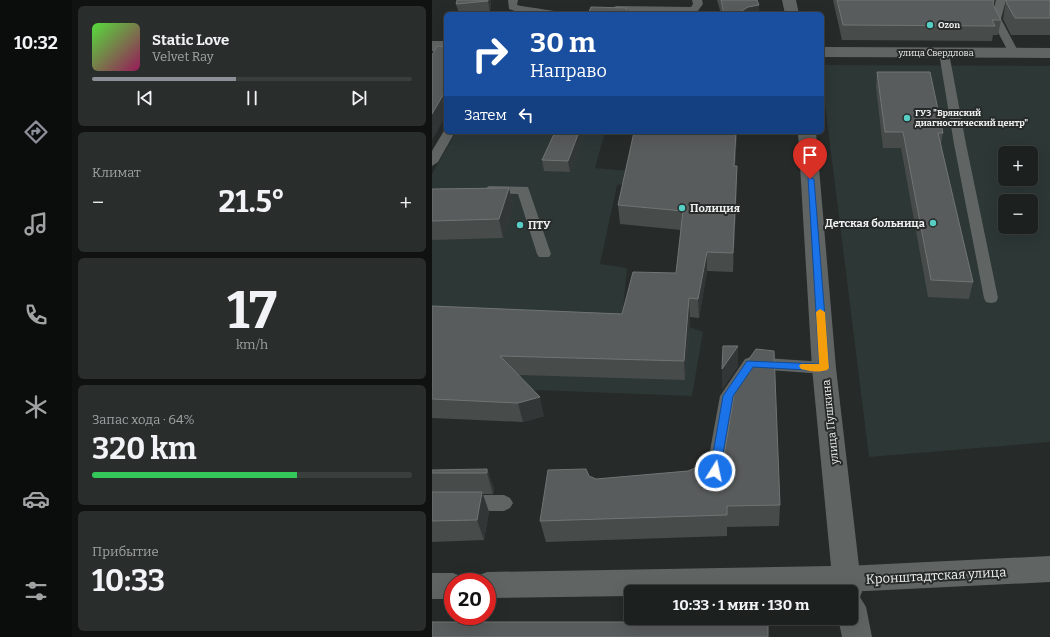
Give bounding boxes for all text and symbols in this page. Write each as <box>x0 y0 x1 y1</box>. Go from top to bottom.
marker: Ozon <box>925 20 935 30</box>
place label: Ozon <box>938 20 960 30</box>
text: 30 m <box>530 26 596 59</box>
icon: right <box>464 28 516 80</box>
text: Static Love <box>152 31 229 49</box>
text: 10:32 <box>14 32 58 54</box>
street label: улица Свердлова <box>897 48 974 58</box>
text: Velvet Ray <box>152 49 214 64</box>
text: Направо <box>530 60 607 82</box>
icon: previous <box>134 87 156 109</box>
icon: pause <box>241 87 263 109</box>
icon: next <box>348 87 370 109</box>
icon: left <box>515 104 537 126</box>
text: Затем <box>464 106 507 124</box>
place label: ГУЗ "Брянский диагностический центр" <box>915 108 1028 128</box>
marker: ГУЗ "Брянский диагностический центр" <box>902 113 912 123</box>
icon: directions <box>22 118 50 146</box>
pin <box>793 138 827 179</box>
icon: arrive <box>799 144 821 166</box>
map controls <box>998 146 1038 234</box>
button: + <box>998 146 1038 186</box>
text: Климат <box>92 165 141 180</box>
text: 21.5° <box>219 184 285 220</box>
text: − <box>92 189 104 216</box>
text: + <box>399 189 412 216</box>
button: − <box>998 194 1038 234</box>
place label: Полиция <box>690 202 741 215</box>
marker: Полиция <box>677 203 687 213</box>
icon: music <box>22 210 50 238</box>
place label: Детская больница <box>825 217 926 230</box>
marker: Детская больница <box>928 218 938 228</box>
place label: ПТУ <box>528 219 551 232</box>
marker: ПТУ <box>515 220 525 230</box>
text: 17 <box>227 279 277 342</box>
icon: phone <box>22 301 50 329</box>
text: km/h <box>236 337 268 352</box>
street label: улица Пушкина <box>820 379 842 466</box>
icon: climate <box>22 393 50 421</box>
text: Запас хода · 64% <box>92 412 195 427</box>
text: 320 km <box>92 431 197 467</box>
position arrow <box>694 450 736 492</box>
icon: car <box>22 485 50 513</box>
text: Прибытие <box>92 544 159 559</box>
text: 10:33 <box>92 563 165 599</box>
street label: Кронштадтская улица <box>865 564 1007 587</box>
speed limit sign: 20 <box>444 573 496 625</box>
icon: filters <box>22 577 50 605</box>
text: 10:33 · 1 мин · 130 m <box>673 596 809 614</box>

